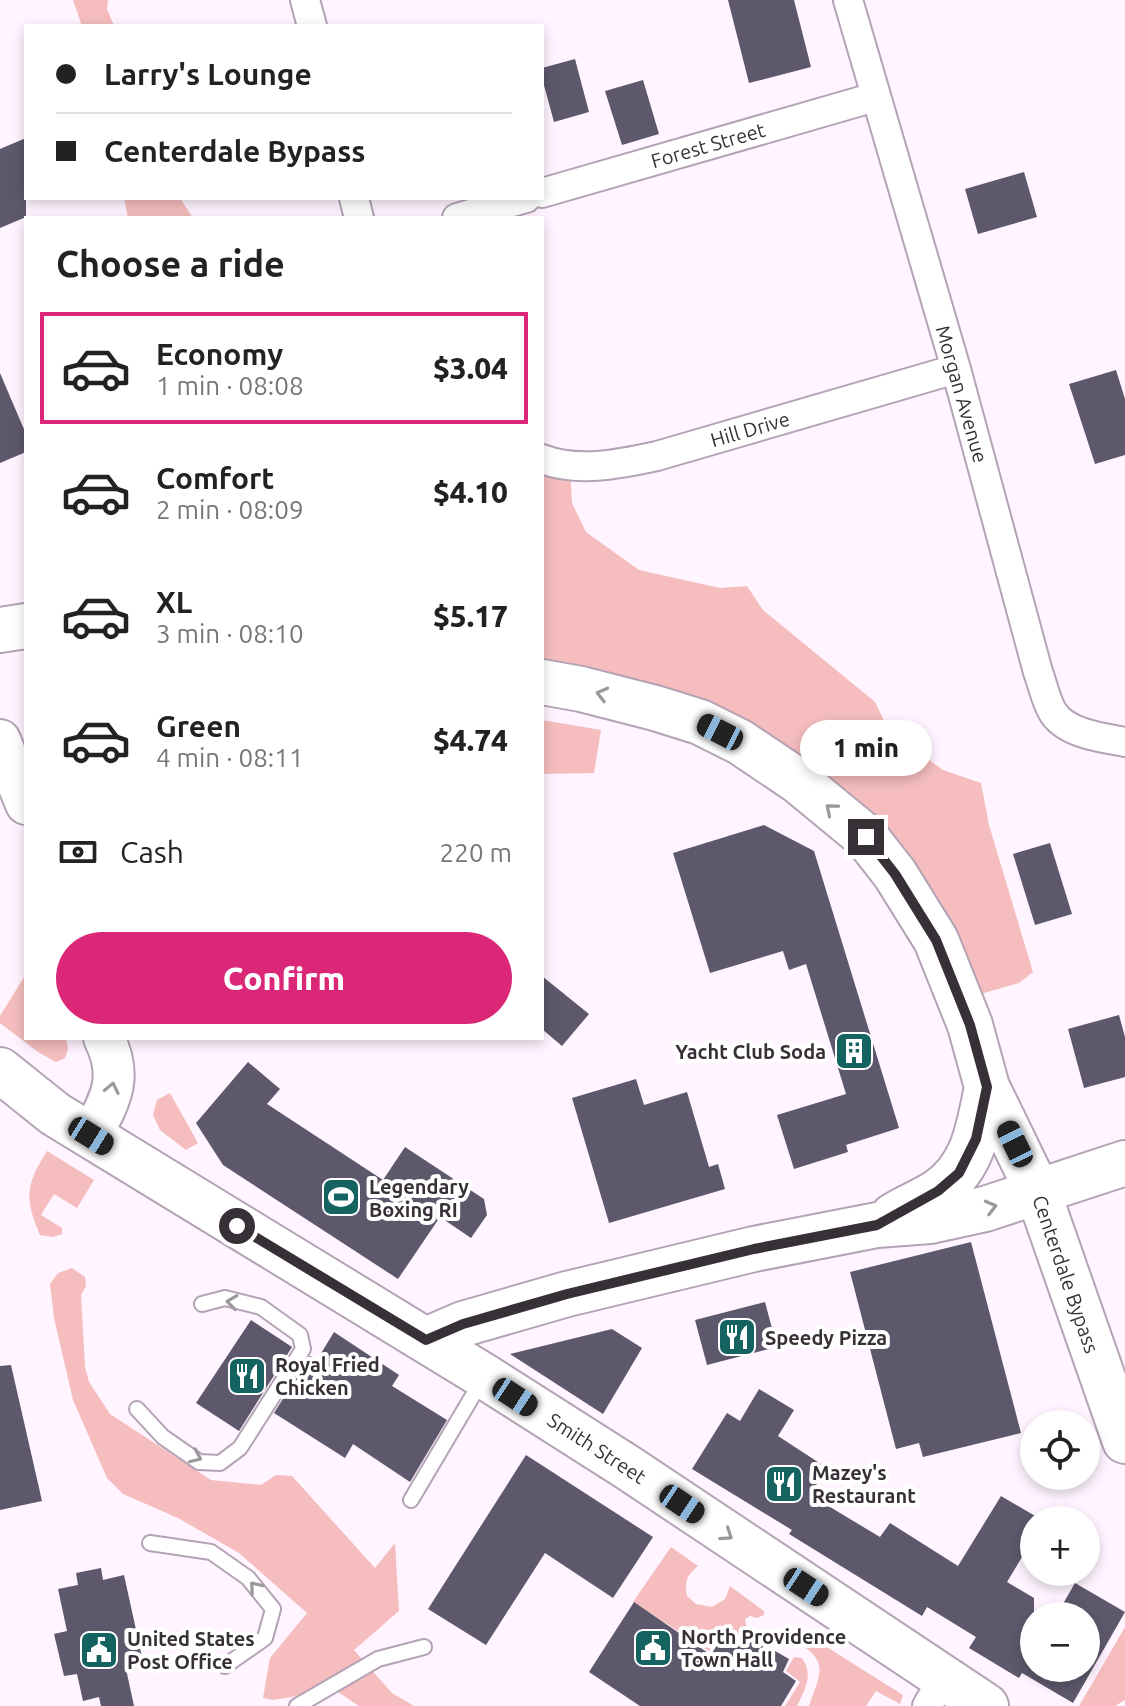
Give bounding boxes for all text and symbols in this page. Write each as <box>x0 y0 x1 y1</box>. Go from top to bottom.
text: Larry's Lounge <box>104 57 312 91</box>
street label: Forest Street <box>648 118 768 172</box>
text: Centerdale Bypass <box>104 134 365 168</box>
text: Choose a ride <box>56 243 285 284</box>
street label: Morgan Avenue <box>931 323 993 465</box>
icon: car <box>60 332 132 404</box>
text: Economy <box>156 337 283 371</box>
text: $3.04 <box>433 351 508 385</box>
text: 1 min · 08:08 <box>156 371 304 400</box>
street label: Hill Drive <box>708 407 792 451</box>
icon: car <box>60 456 132 528</box>
text: Comfort <box>156 461 274 495</box>
text: $4.10 <box>433 475 508 509</box>
text: 2 min · 08:09 <box>156 495 304 524</box>
icon: car <box>60 580 132 652</box>
text: XL <box>156 585 192 619</box>
text: $5.17 <box>433 599 508 633</box>
text: 3 min · 08:10 <box>156 619 304 648</box>
one-way arrow <box>595 687 609 704</box>
icon: car <box>60 704 132 776</box>
text: Green <box>156 709 241 743</box>
car <box>693 710 747 754</box>
callout: 1 min <box>800 721 932 777</box>
text: $4.74 <box>433 723 508 757</box>
text: 1 min <box>833 733 899 762</box>
text: 4 min · 08:11 <box>156 743 304 772</box>
one-way arrow <box>825 804 840 818</box>
route end <box>848 819 884 855</box>
icon: cash <box>56 830 100 874</box>
text: Cash <box>120 835 184 869</box>
text: 220 m <box>440 838 512 867</box>
button: Confirm <box>56 932 512 1024</box>
building icon: Yacht Club Soda <box>833 1030 875 1072</box>
place label: Yacht Club Soda <box>675 1040 826 1063</box>
one-way arrow <box>103 1082 120 1096</box>
car <box>64 1113 118 1159</box>
car <box>994 1117 1036 1171</box>
place label: Legendary Boxing RI <box>369 1175 469 1221</box>
sports icon: Legendary Boxing RI <box>320 1176 362 1218</box>
street label: Centerdale Bypass <box>1028 1192 1104 1356</box>
one-way arrow <box>984 1199 998 1216</box>
route start <box>219 1208 255 1244</box>
one-way arrow <box>226 1293 239 1310</box>
restaurant icon: Speedy Pizza <box>716 1316 758 1358</box>
place label: Speedy Pizza <box>765 1326 887 1349</box>
place label: Royal Fried Chicken <box>275 1353 380 1399</box>
restaurant icon: Royal Fried Chicken <box>226 1355 268 1397</box>
car <box>488 1374 542 1420</box>
street label: Smith Street <box>544 1408 650 1488</box>
map controls <box>1020 1410 1100 1682</box>
button: locate <box>1020 1410 1100 1490</box>
one-way arrow <box>188 1448 202 1464</box>
place label: Mazey's Restaurant <box>812 1461 916 1507</box>
restaurant icon: Mazey's Restaurant <box>763 1463 805 1505</box>
car <box>655 1481 709 1527</box>
button: + <box>1020 1506 1100 1586</box>
one-way arrow <box>718 1525 733 1540</box>
car <box>779 1564 833 1610</box>
one-way arrow <box>250 1582 265 1597</box>
button: − <box>1020 1602 1100 1682</box>
place label: North Providence Town Hall <box>681 1625 846 1671</box>
place label: United States Post Office <box>127 1627 255 1673</box>
public building icon: North Providence Town Hall <box>632 1627 674 1669</box>
public building icon: United States Post Office <box>78 1629 120 1671</box>

